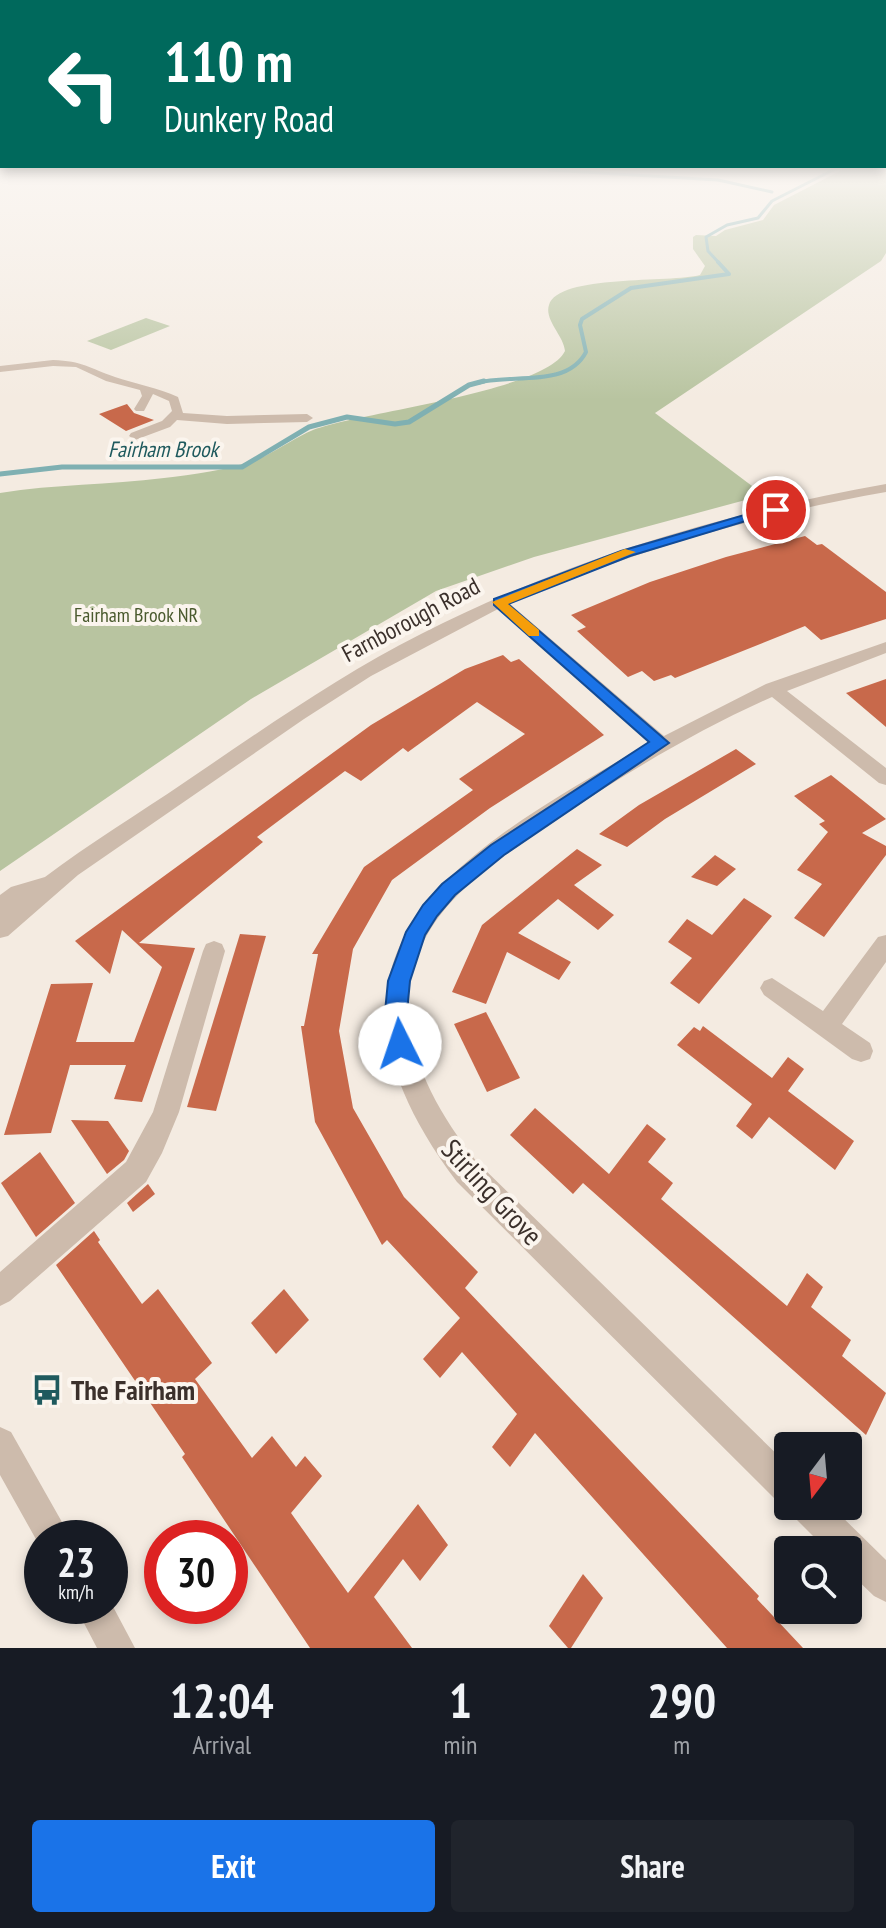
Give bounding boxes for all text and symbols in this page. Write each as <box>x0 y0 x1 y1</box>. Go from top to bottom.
text: 110 m <box>164 25 293 97</box>
icon: left <box>32 32 136 136</box>
text: Dunkery Road <box>164 95 334 142</box>
water label: Fairham Brook <box>108 435 221 463</box>
pin <box>742 476 810 544</box>
icon: arrive <box>754 488 798 532</box>
street label: Farnborough Road <box>337 570 485 669</box>
park label: Fairham Brook NR <box>74 602 198 628</box>
position arrow <box>358 1002 442 1086</box>
street label: Stirling Grove <box>434 1131 551 1253</box>
place label: The Fairham <box>71 1371 195 1408</box>
bus stop icon: The Fairham <box>30 1373 64 1407</box>
north arrow <box>774 1432 862 1520</box>
map controls <box>774 1432 862 1624</box>
speed limit sign: 30 <box>144 1520 248 1624</box>
text: 23 <box>57 1536 95 1588</box>
button: search <box>774 1536 862 1624</box>
text: km/h <box>58 1579 94 1605</box>
text: 12:04 <box>170 1669 274 1731</box>
text: 1 <box>449 1669 472 1731</box>
text: 290 <box>647 1669 716 1731</box>
text: Arrival <box>192 1728 251 1761</box>
text: min <box>443 1728 477 1761</box>
text: m <box>673 1728 690 1761</box>
button: Exit <box>32 1820 435 1912</box>
button: Share <box>451 1820 854 1912</box>

